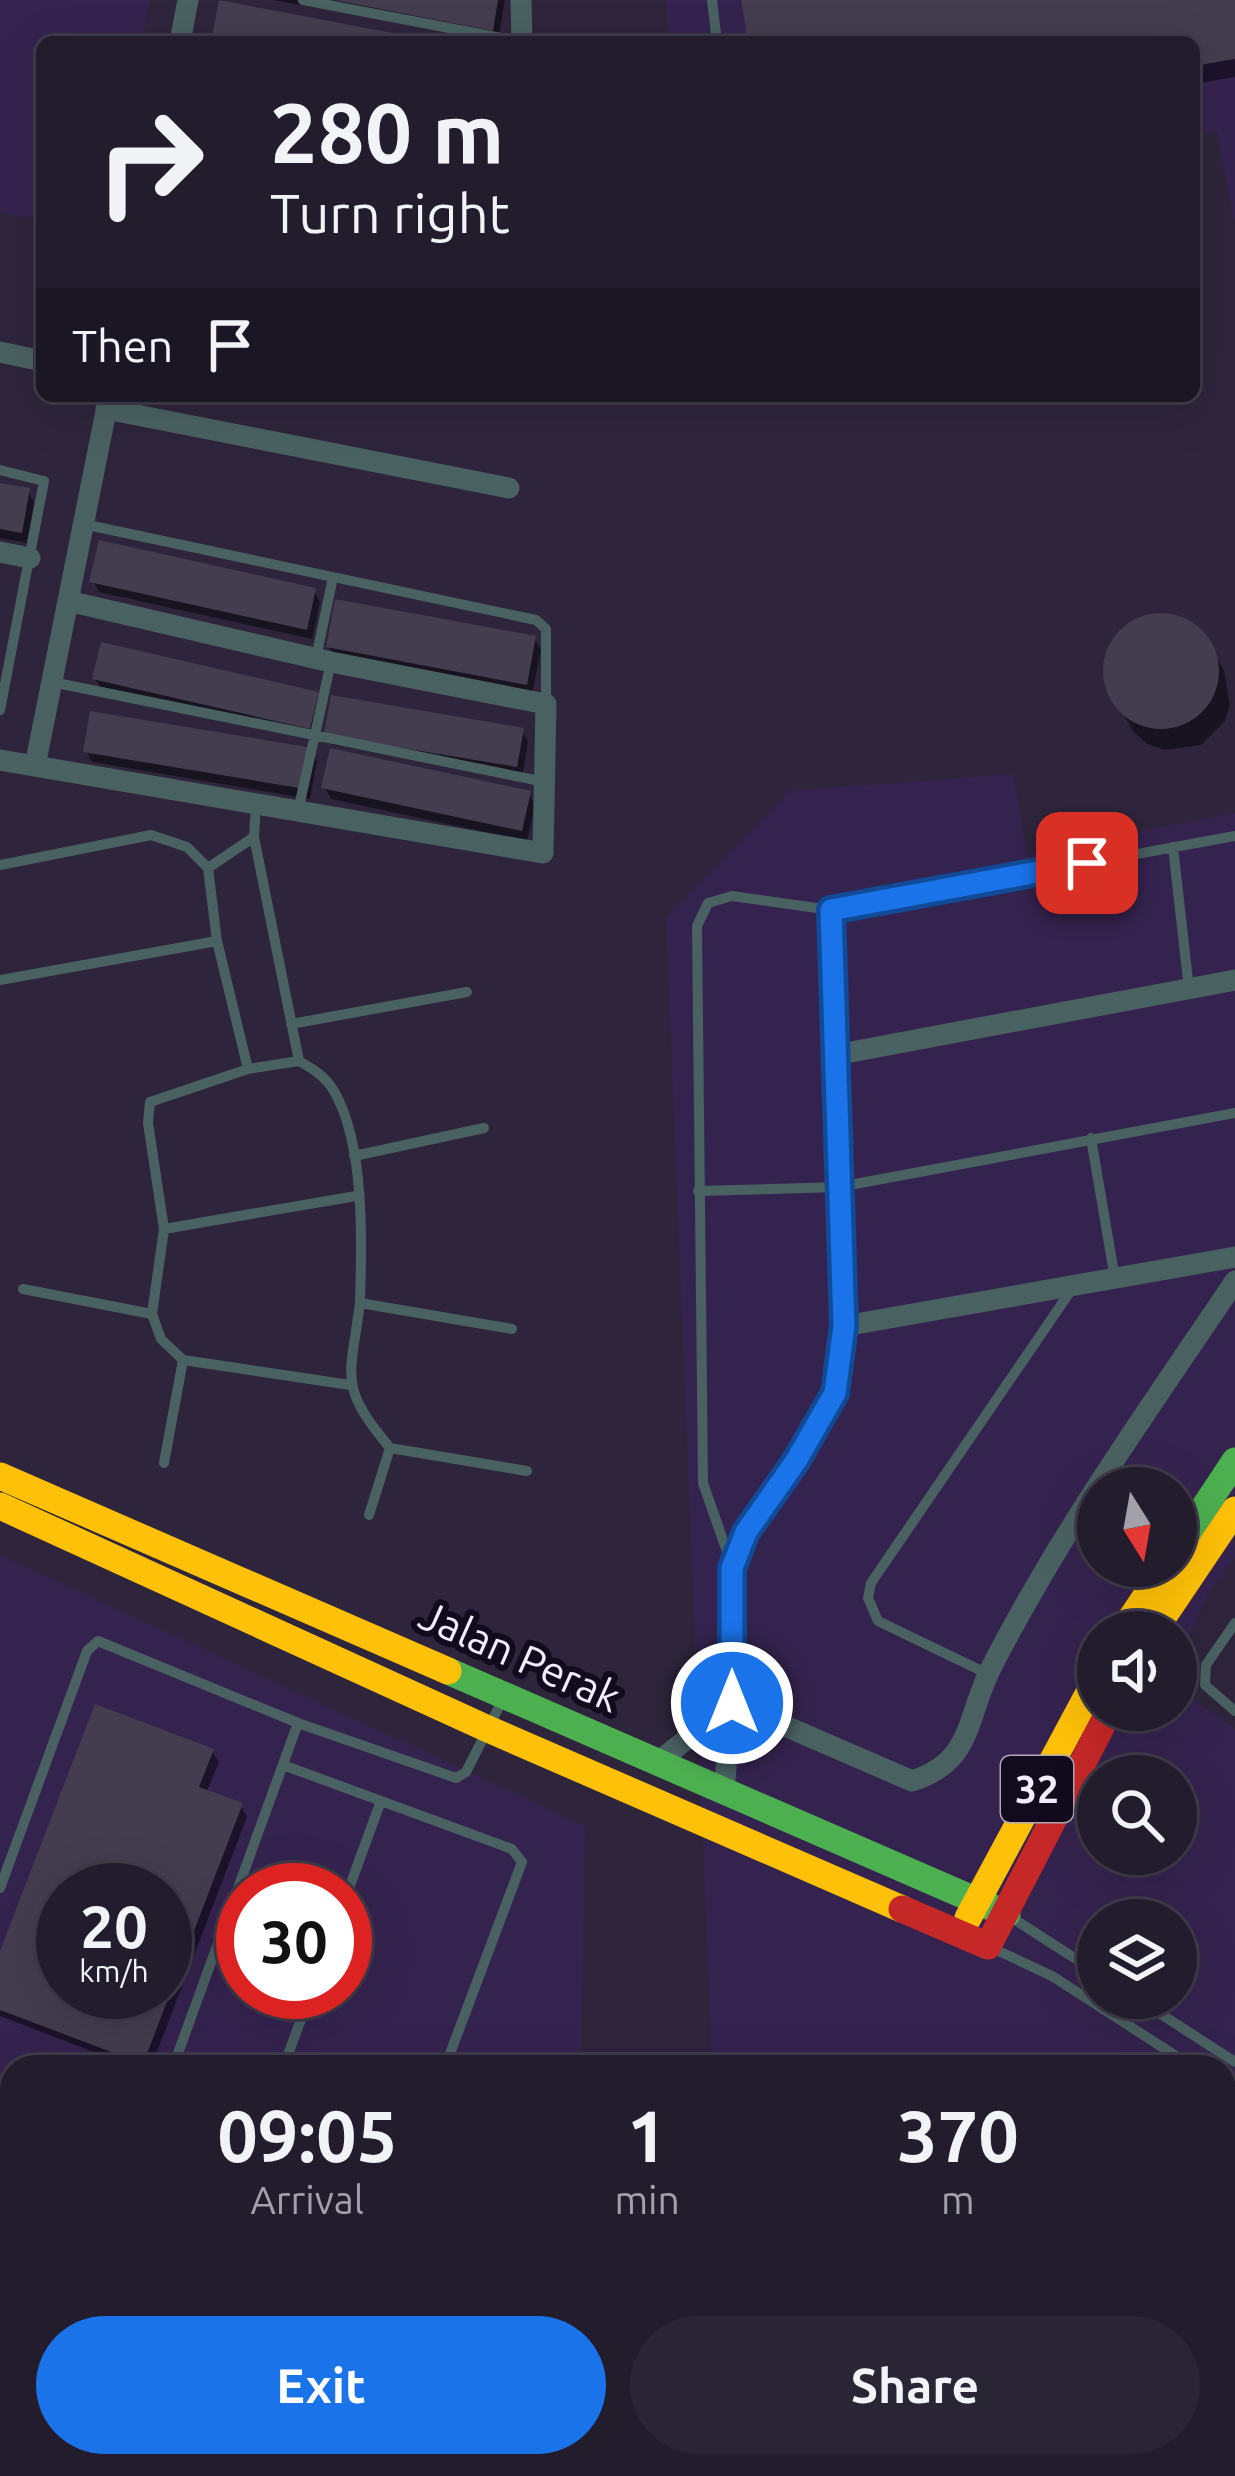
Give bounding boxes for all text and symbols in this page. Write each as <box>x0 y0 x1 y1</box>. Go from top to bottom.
icon: right <box>72 84 228 240</box>
text: 280 m <box>270 85 504 179</box>
text: Turn right <box>270 183 510 243</box>
icon: arrive <box>197 312 263 378</box>
text: Then <box>72 320 173 371</box>
pin <box>1036 812 1138 914</box>
icon: arrive <box>1054 830 1120 896</box>
north arrow <box>1077 1467 1197 1587</box>
map controls <box>1077 1467 1197 2019</box>
street label: Jalan Perak <box>413 1590 628 1721</box>
button: sound <box>1077 1611 1197 1731</box>
position arrow <box>669 1640 795 1766</box>
button: search <box>1077 1755 1197 1875</box>
road number: 32 <box>1001 1756 1073 1822</box>
speed limit sign: 30 <box>216 1863 372 2019</box>
text: 20 <box>80 1892 148 1959</box>
button: layers <box>1077 1899 1197 2019</box>
text: km/h <box>79 1954 149 1988</box>
text: 09:05 <box>217 2095 397 2176</box>
text: 1 <box>627 2095 667 2176</box>
text: 370 <box>897 2095 1019 2176</box>
text: Arrival <box>250 2178 364 2221</box>
text: min <box>614 2178 680 2221</box>
text: m <box>941 2178 975 2221</box>
button: Exit <box>36 2316 606 2454</box>
button: Share <box>630 2316 1200 2454</box>

